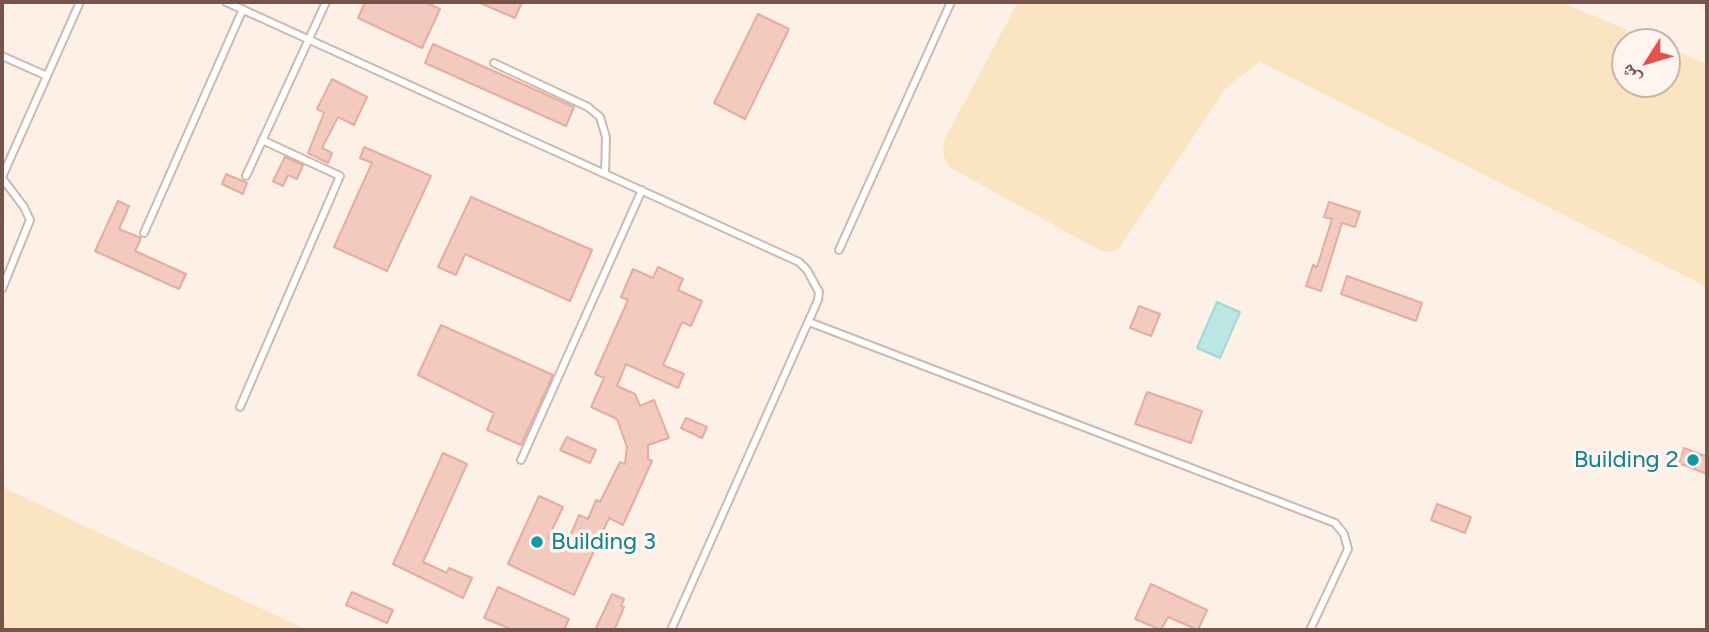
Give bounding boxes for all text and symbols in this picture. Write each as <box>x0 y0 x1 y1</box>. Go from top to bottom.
north arrow <box>1611 28 1681 98</box>
text: ش <box>1615 60 1646 90</box>
place label: Building 2 <box>1574 446 1679 474</box>
marker: Building 2 <box>1685 452 1701 468</box>
place label: Building 3 <box>551 528 656 556</box>
marker: Building 3 <box>529 534 545 550</box>

